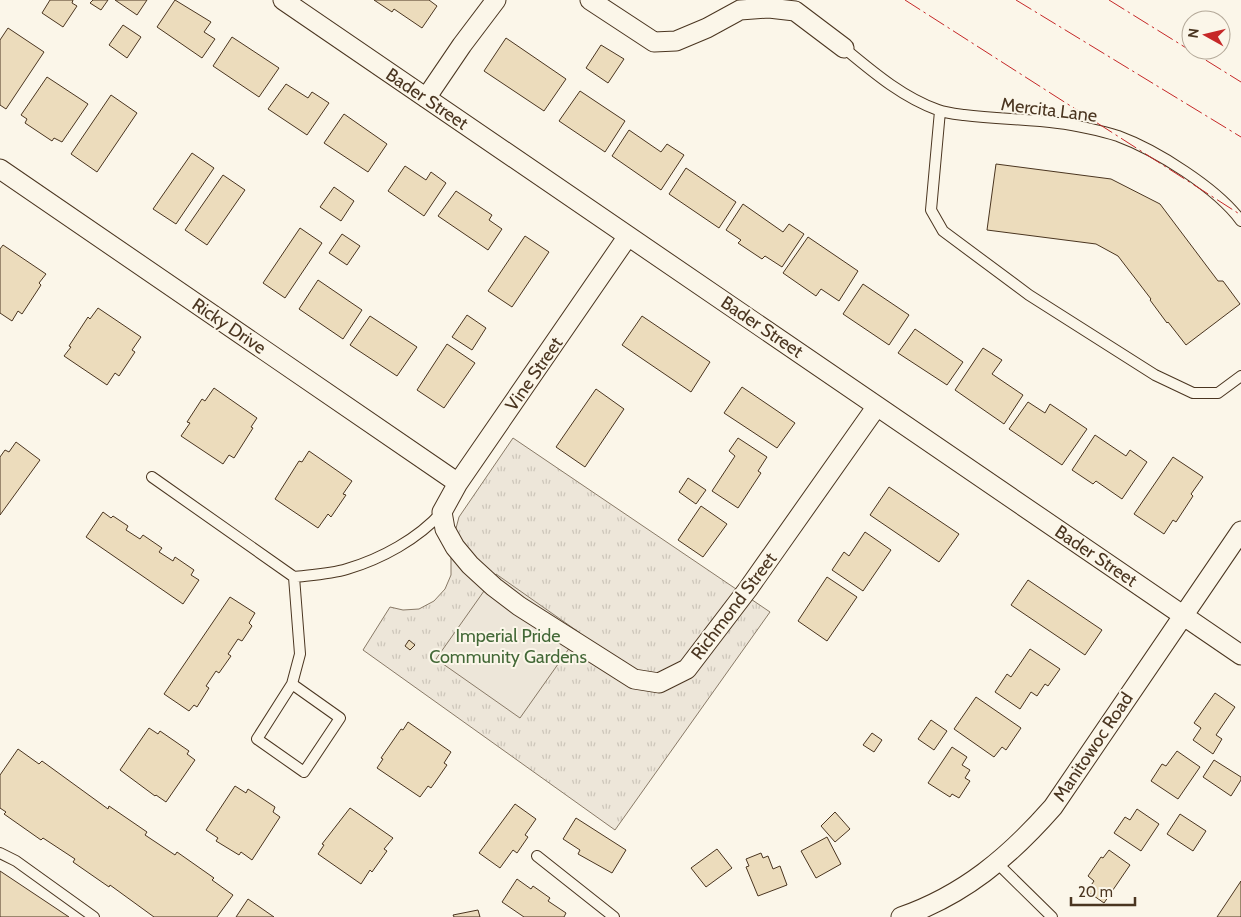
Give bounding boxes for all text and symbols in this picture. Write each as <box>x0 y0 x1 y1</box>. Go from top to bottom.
north arrow <box>1181 10 1231 60</box>
text: N <box>1184 27 1203 39</box>
street label: Bader Street <box>382 63 472 135</box>
street label: Mercita Lane <box>1000 93 1098 127</box>
street label: Bader Street <box>717 291 807 363</box>
street label: Ricky Drive <box>188 293 270 359</box>
street label: Vine Street <box>501 333 567 415</box>
street label: Bader Street <box>1051 520 1141 592</box>
street label: Richmond Street <box>687 548 781 664</box>
park label: Imperial Pride Community Gardens <box>429 625 587 668</box>
street label: Manitowoc Road <box>1048 688 1138 806</box>
scale bar <box>1071 874 1135 906</box>
text: 20 m <box>1078 883 1113 901</box>

